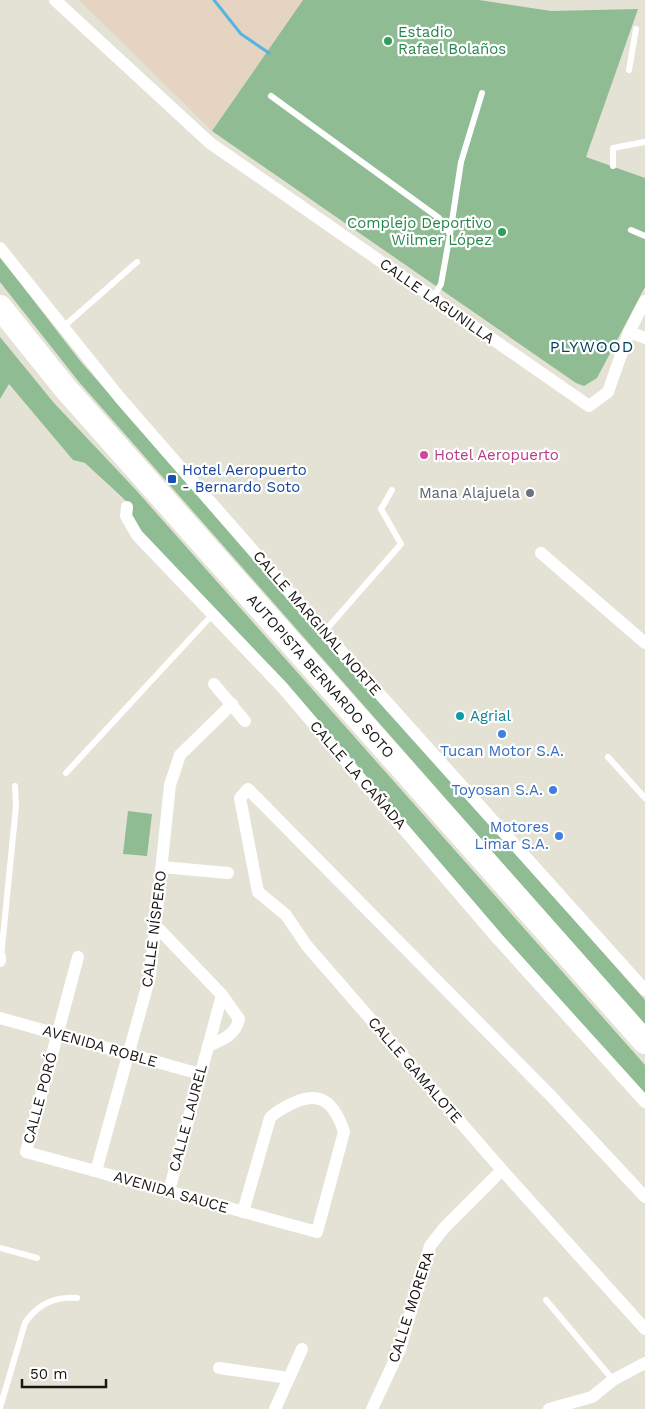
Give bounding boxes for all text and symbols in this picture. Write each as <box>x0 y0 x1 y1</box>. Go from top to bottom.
place label: Estadio Rafael Bolaños <box>398 23 506 58</box>
marker: Estadio Rafael Bolaños <box>382 35 394 47</box>
place label: Complejo Deportivo Wilmer López <box>347 214 492 249</box>
marker: Complejo Deportivo Wilmer López <box>496 226 508 238</box>
street label: CALLE LAGUNILLA <box>376 255 498 347</box>
district label: PLYWOOD <box>550 337 634 356</box>
place label: Hotel Aeropuerto <box>434 446 559 464</box>
marker: Hotel Aeropuerto <box>418 449 430 461</box>
place label: Hotel Aeropuerto - Bernardo Soto <box>182 461 307 496</box>
marker: Hotel Aeropuerto - Bernardo Soto <box>166 473 178 485</box>
place label: Mana Alajuela <box>419 484 521 502</box>
marker: Mana Alajuela <box>524 487 536 499</box>
street label: CALLE MARGINAL NORTE <box>249 547 385 699</box>
street label: AUTOPISTA BERNARDO SOTO <box>243 590 398 762</box>
place label: Agrial <box>470 707 511 725</box>
marker: Agrial <box>454 710 466 722</box>
street label: CALLE LA CAÑADA <box>306 717 410 833</box>
marker: Tucan Motor S.A. <box>496 728 508 740</box>
place label: Tucan Motor S.A. <box>440 742 564 760</box>
place label: Toyosan S.A. <box>451 781 543 799</box>
marker: Toyosan S.A. <box>547 784 559 796</box>
place label: Motores Limar S.A. <box>475 818 549 853</box>
marker: Motores Limar S.A. <box>553 830 565 842</box>
street label: CALLE NÍSPERO <box>138 869 170 989</box>
street label: CALLE GAMALOTE <box>364 1013 466 1127</box>
street label: AVENIDA ROBLE <box>41 1021 159 1071</box>
street label: CALLE PORÓ <box>18 1050 61 1146</box>
street label: CALLE LAUREL <box>165 1062 211 1174</box>
street label: AVENIDA SAUCE <box>112 1167 230 1217</box>
street label: CALLE MORERA <box>384 1249 438 1365</box>
scale bar <box>22 1356 106 1388</box>
text: 50 m <box>30 1365 67 1383</box>

